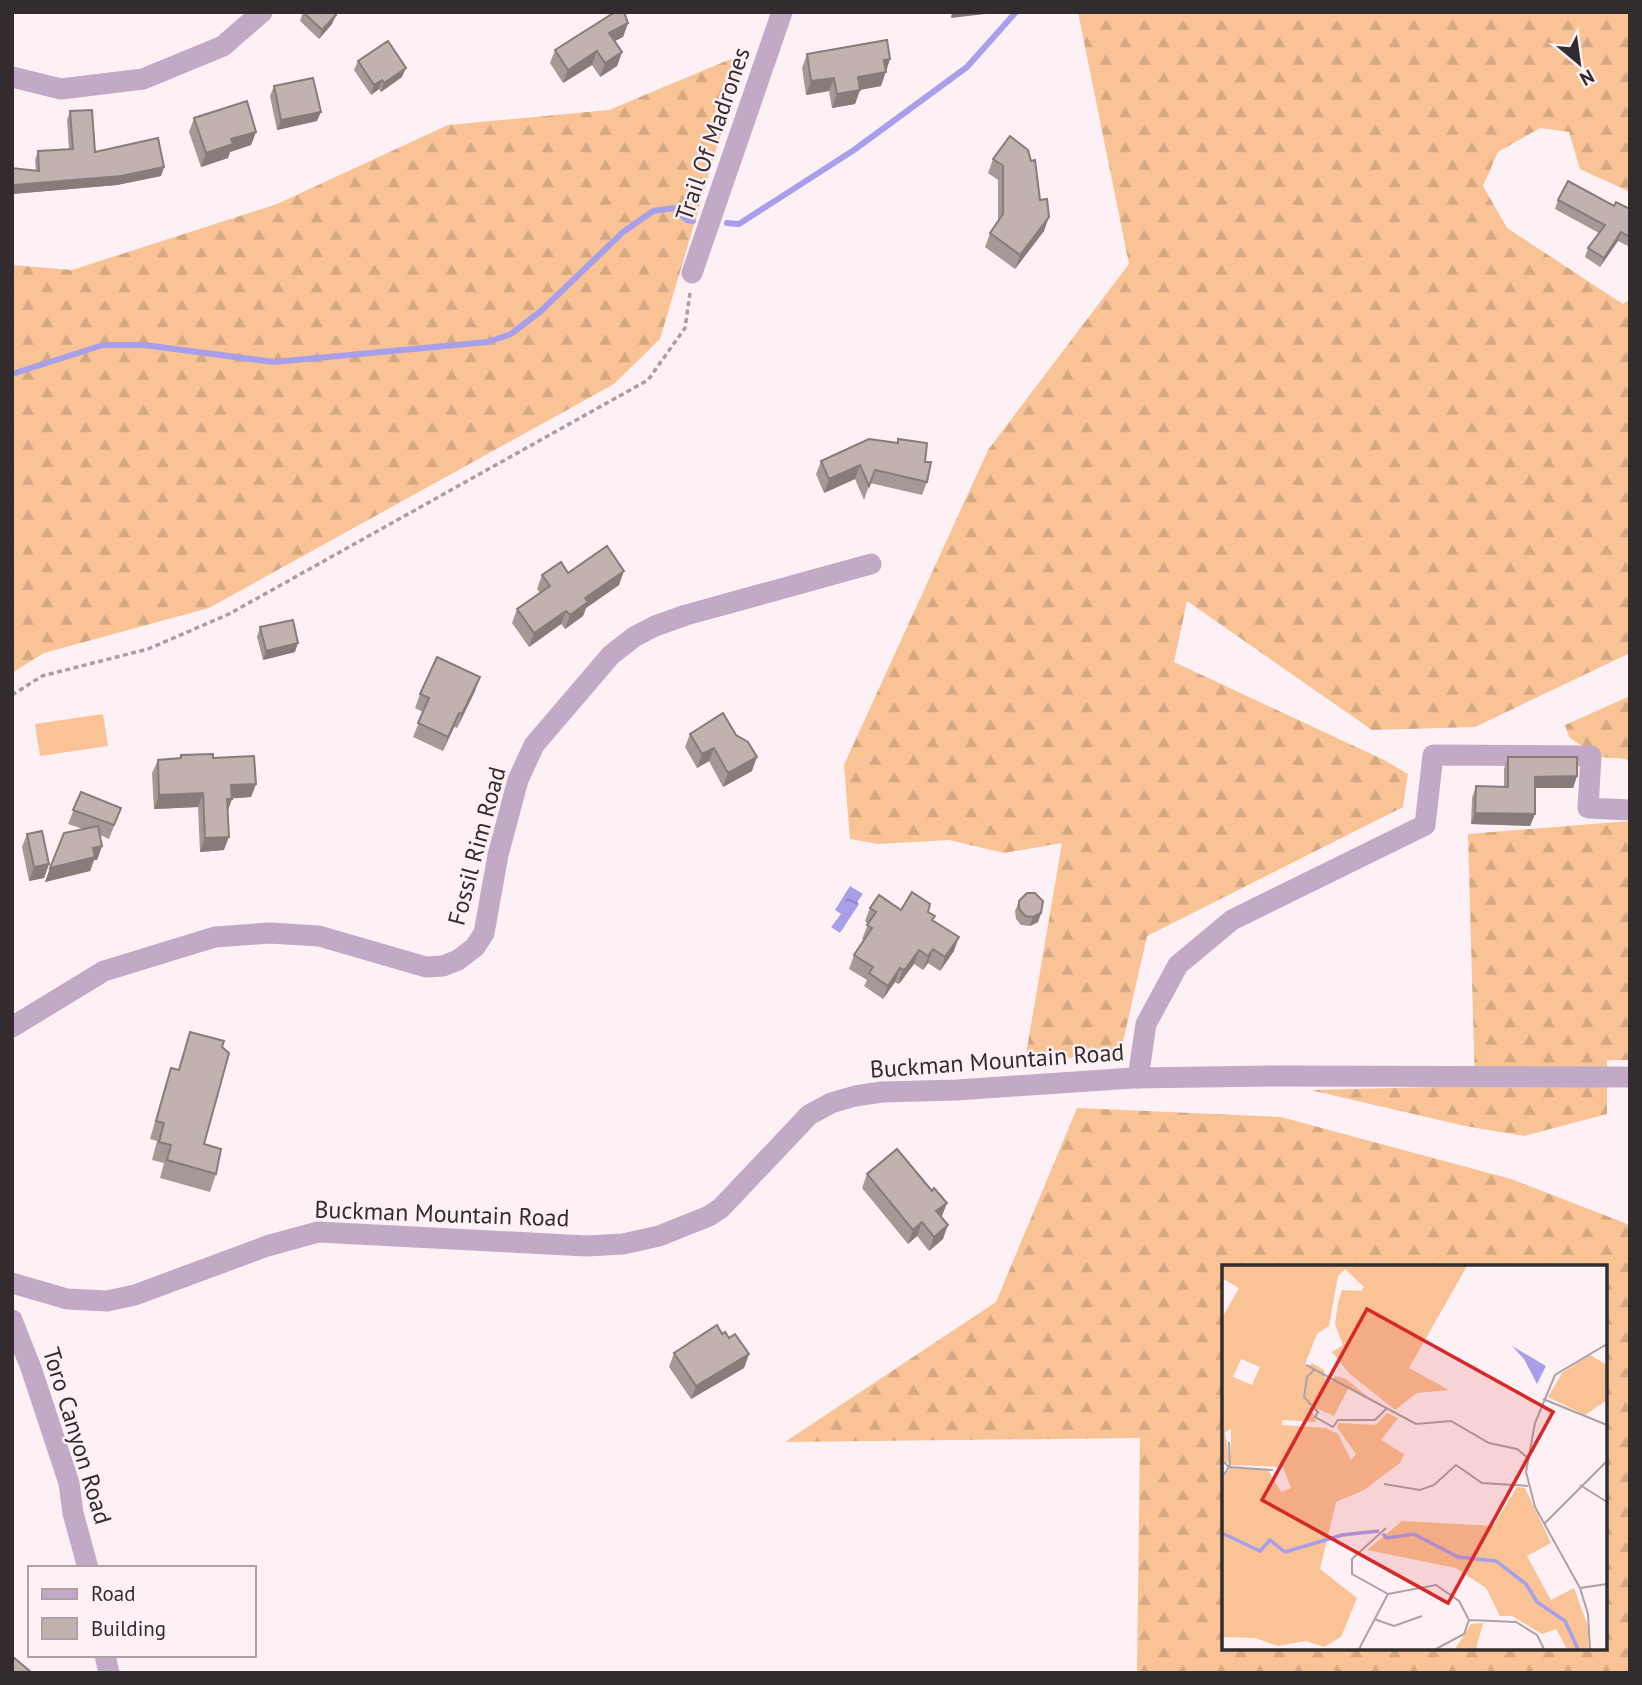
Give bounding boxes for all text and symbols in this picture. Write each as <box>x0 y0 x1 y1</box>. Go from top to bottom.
north arrow <box>1544 28 1614 98</box>
street label: Trail Of Madrones <box>668 43 757 225</box>
text: N <box>1576 64 1599 91</box>
street label: Fossil Rim Road <box>440 763 513 928</box>
street label: Buckman Mountain Road <box>869 1036 1125 1085</box>
street label: Buckman Mountain Road <box>314 1194 570 1233</box>
inset map <box>1222 1265 1607 1650</box>
street label: Toro Canyon Road <box>36 1344 119 1528</box>
legend <box>28 1566 256 1657</box>
text: Road <box>91 1580 135 1607</box>
text: Building <box>91 1615 166 1642</box>

